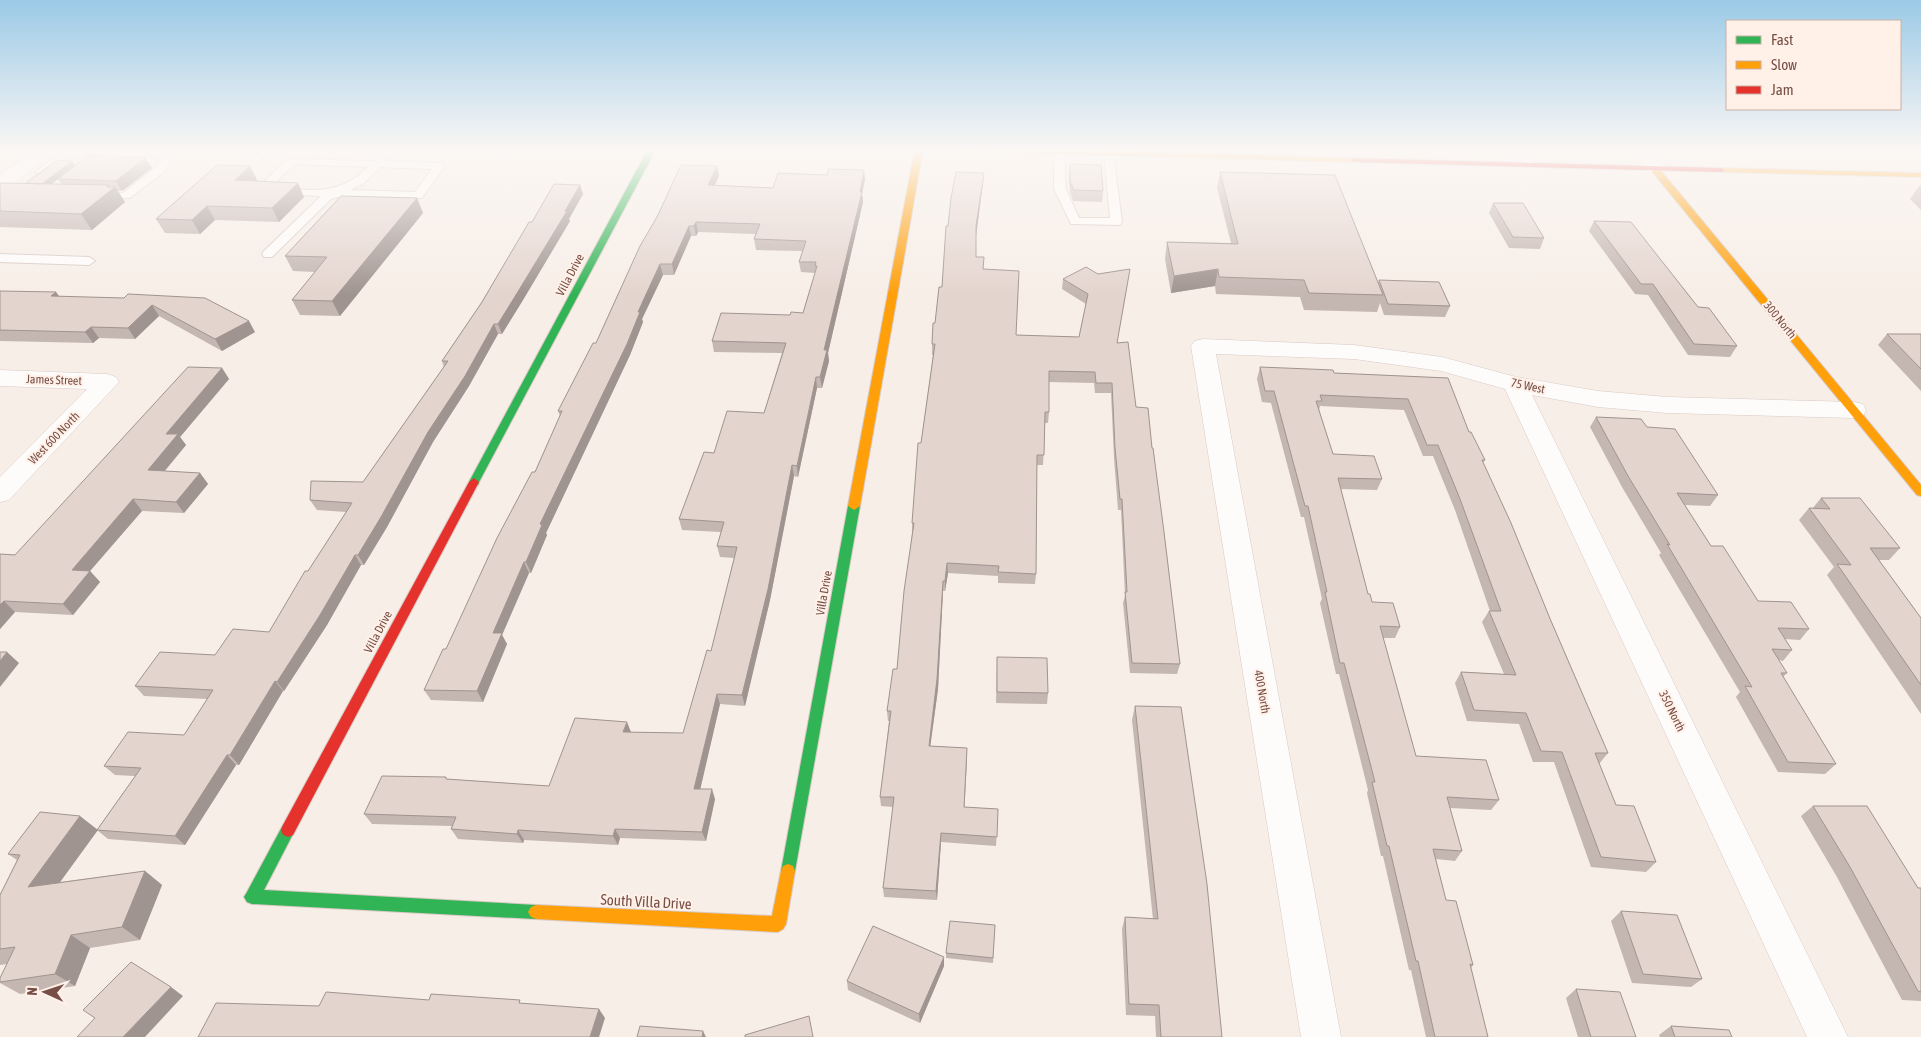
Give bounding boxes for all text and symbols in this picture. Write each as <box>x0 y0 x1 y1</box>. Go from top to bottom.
legend <box>1726 20 1901 110</box>
text: Fast <box>1771 31 1793 48</box>
text: Slow <box>1771 56 1797 73</box>
text: Jam <box>1771 81 1794 98</box>
street label: Villa Drive <box>553 252 587 298</box>
street label: 300 North <box>1761 299 1799 341</box>
street label: James Street <box>26 372 83 388</box>
street label: 75 West <box>1510 376 1547 397</box>
street label: West 600 North <box>26 409 82 467</box>
street label: Villa Drive <box>813 569 835 617</box>
street label: Villa Drive <box>361 609 395 655</box>
street label: 400 North <box>1251 669 1273 715</box>
street label: 350 North <box>1656 688 1688 734</box>
street label: South Villa Drive <box>600 891 692 912</box>
north arrow <box>20 967 70 1017</box>
text: N <box>24 987 40 996</box>

